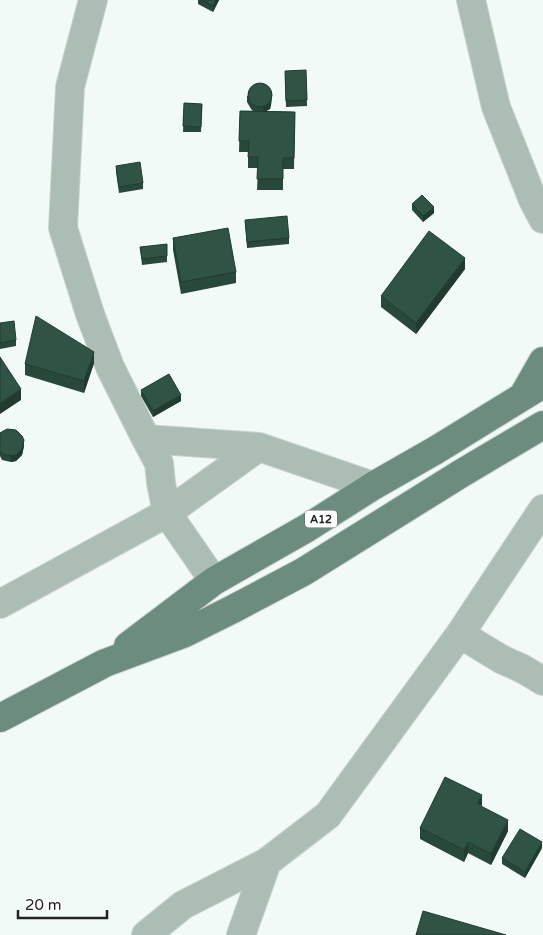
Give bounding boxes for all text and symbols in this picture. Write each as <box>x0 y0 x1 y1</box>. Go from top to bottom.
road number: A12 <box>305 510 337 528</box>
scale bar <box>18 888 106 920</box>
text: 20 m <box>25 896 62 914</box>

